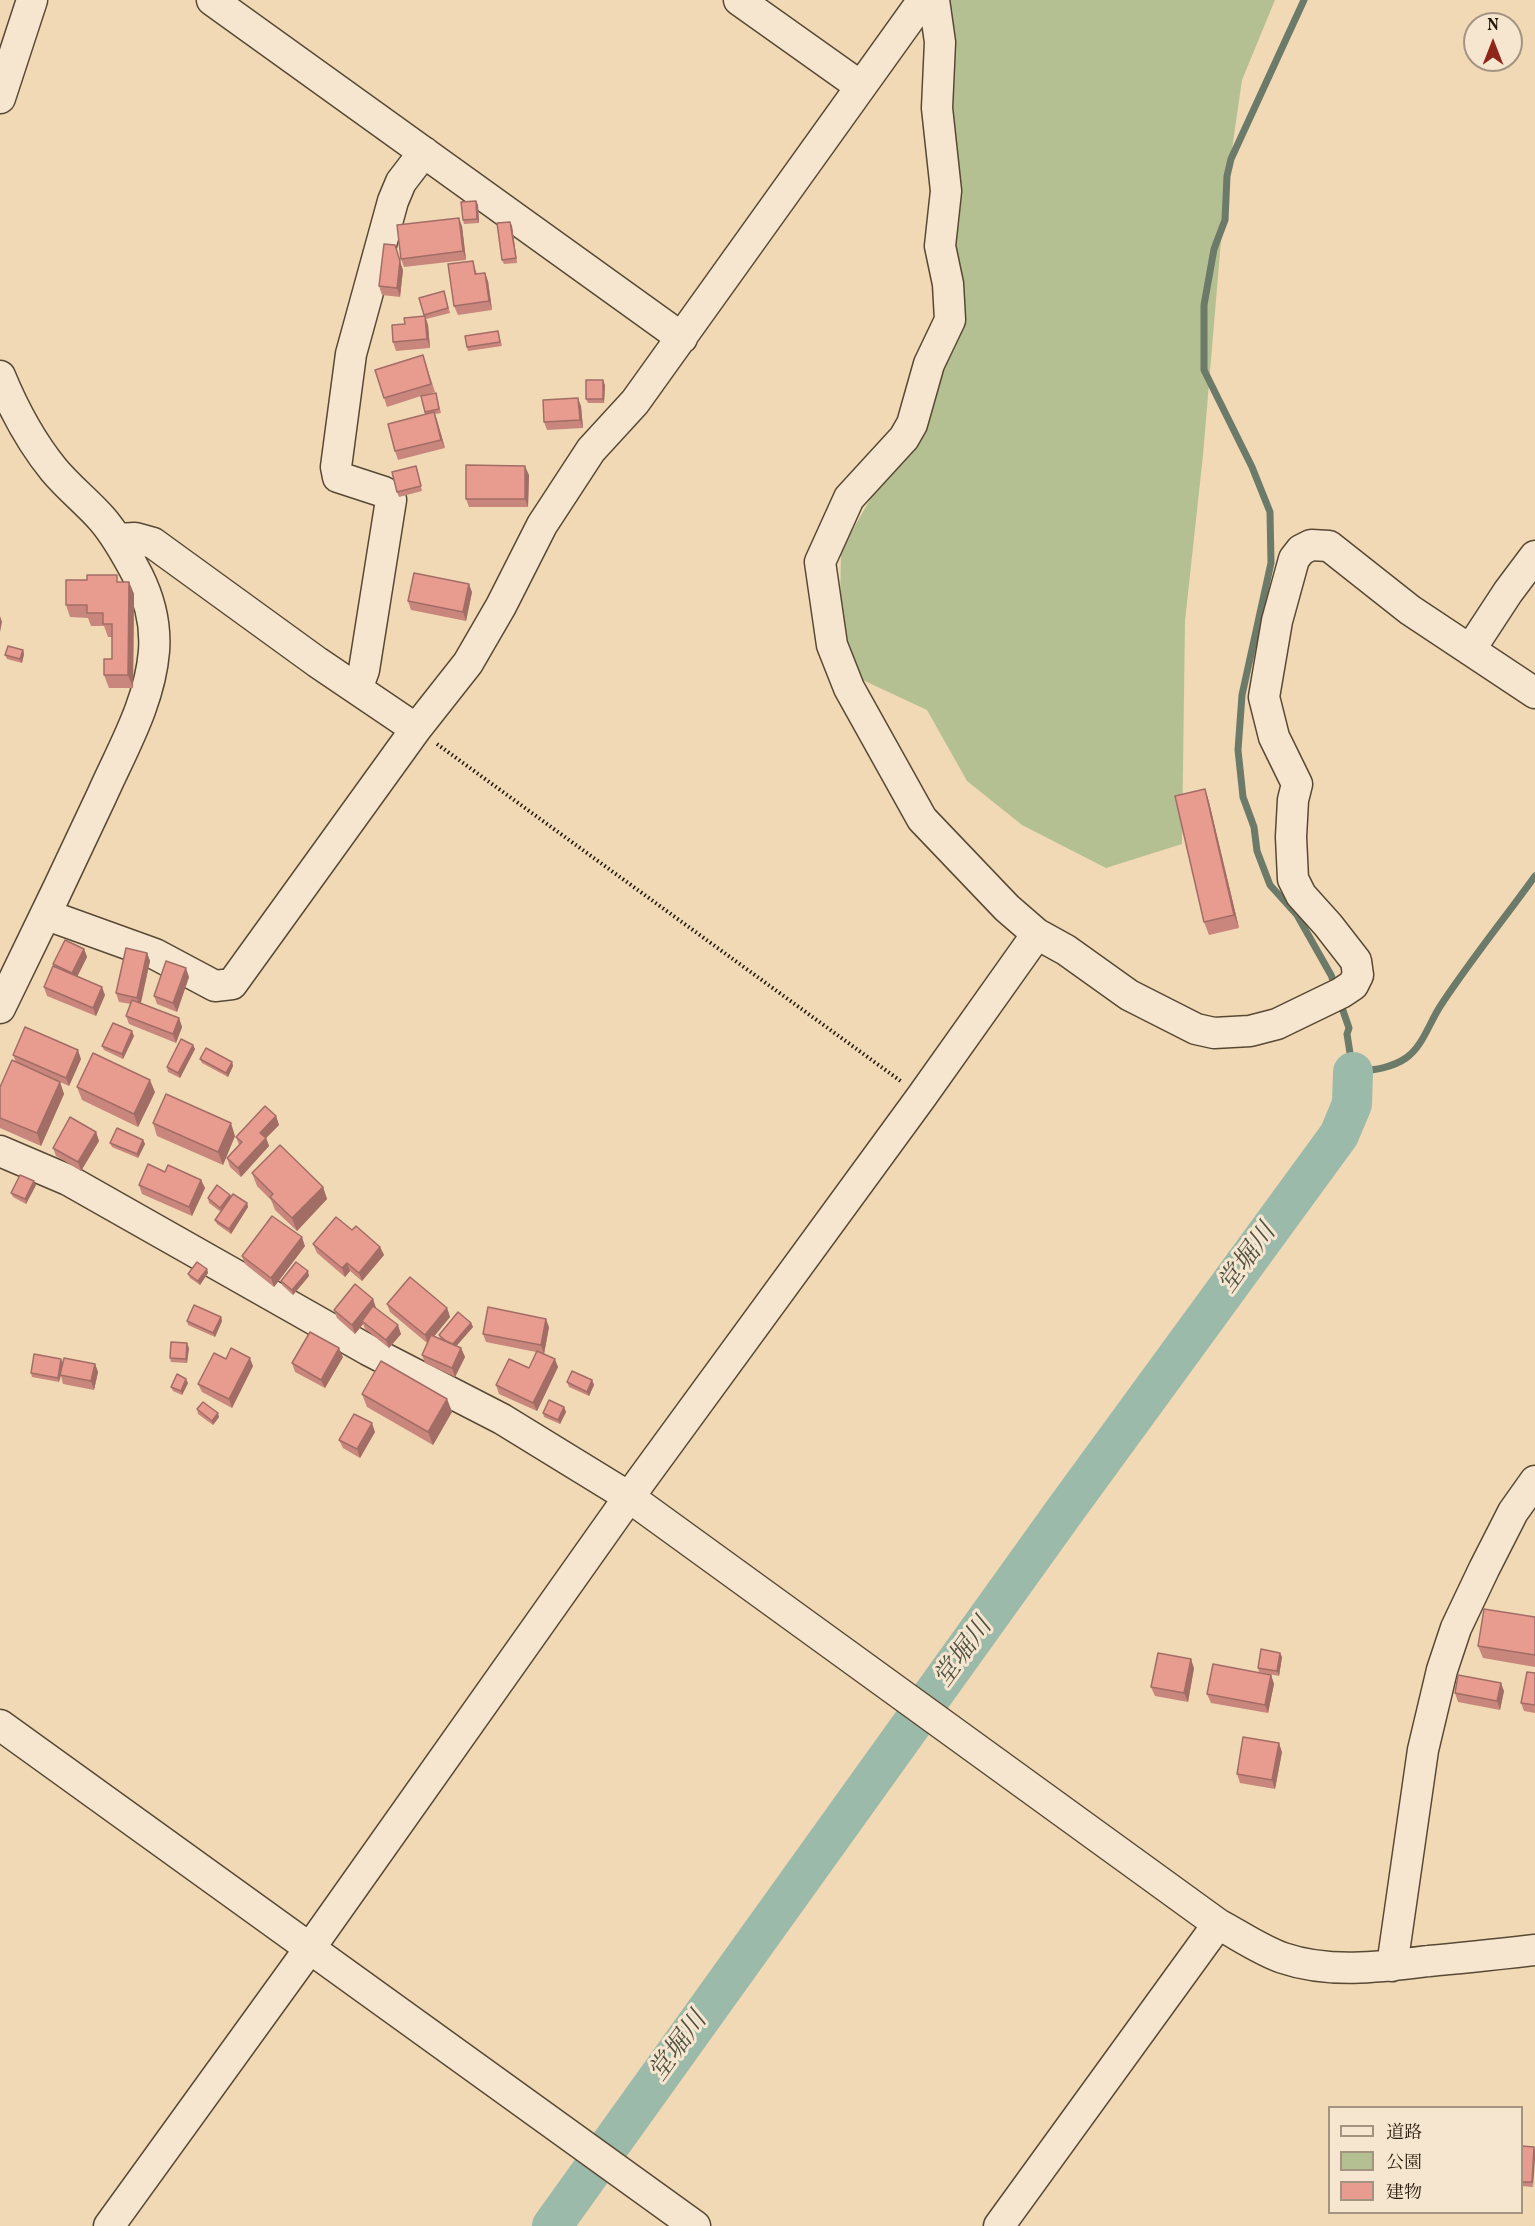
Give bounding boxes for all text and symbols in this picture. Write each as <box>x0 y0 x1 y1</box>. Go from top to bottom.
north arrow <box>1463 12 1523 72</box>
text: N <box>1487 15 1499 37</box>
water label: 堂堀川 <box>1213 1219 1285 1301</box>
water label: 堂堀川 <box>929 1613 1001 1695</box>
water label: 堂堀川 <box>644 2007 716 2089</box>
legend <box>1328 2106 1523 2214</box>
text: 道路 <box>1386 2121 1422 2146</box>
text: 公園 <box>1386 2151 1422 2176</box>
text: 建物 <box>1386 2181 1422 2206</box>

